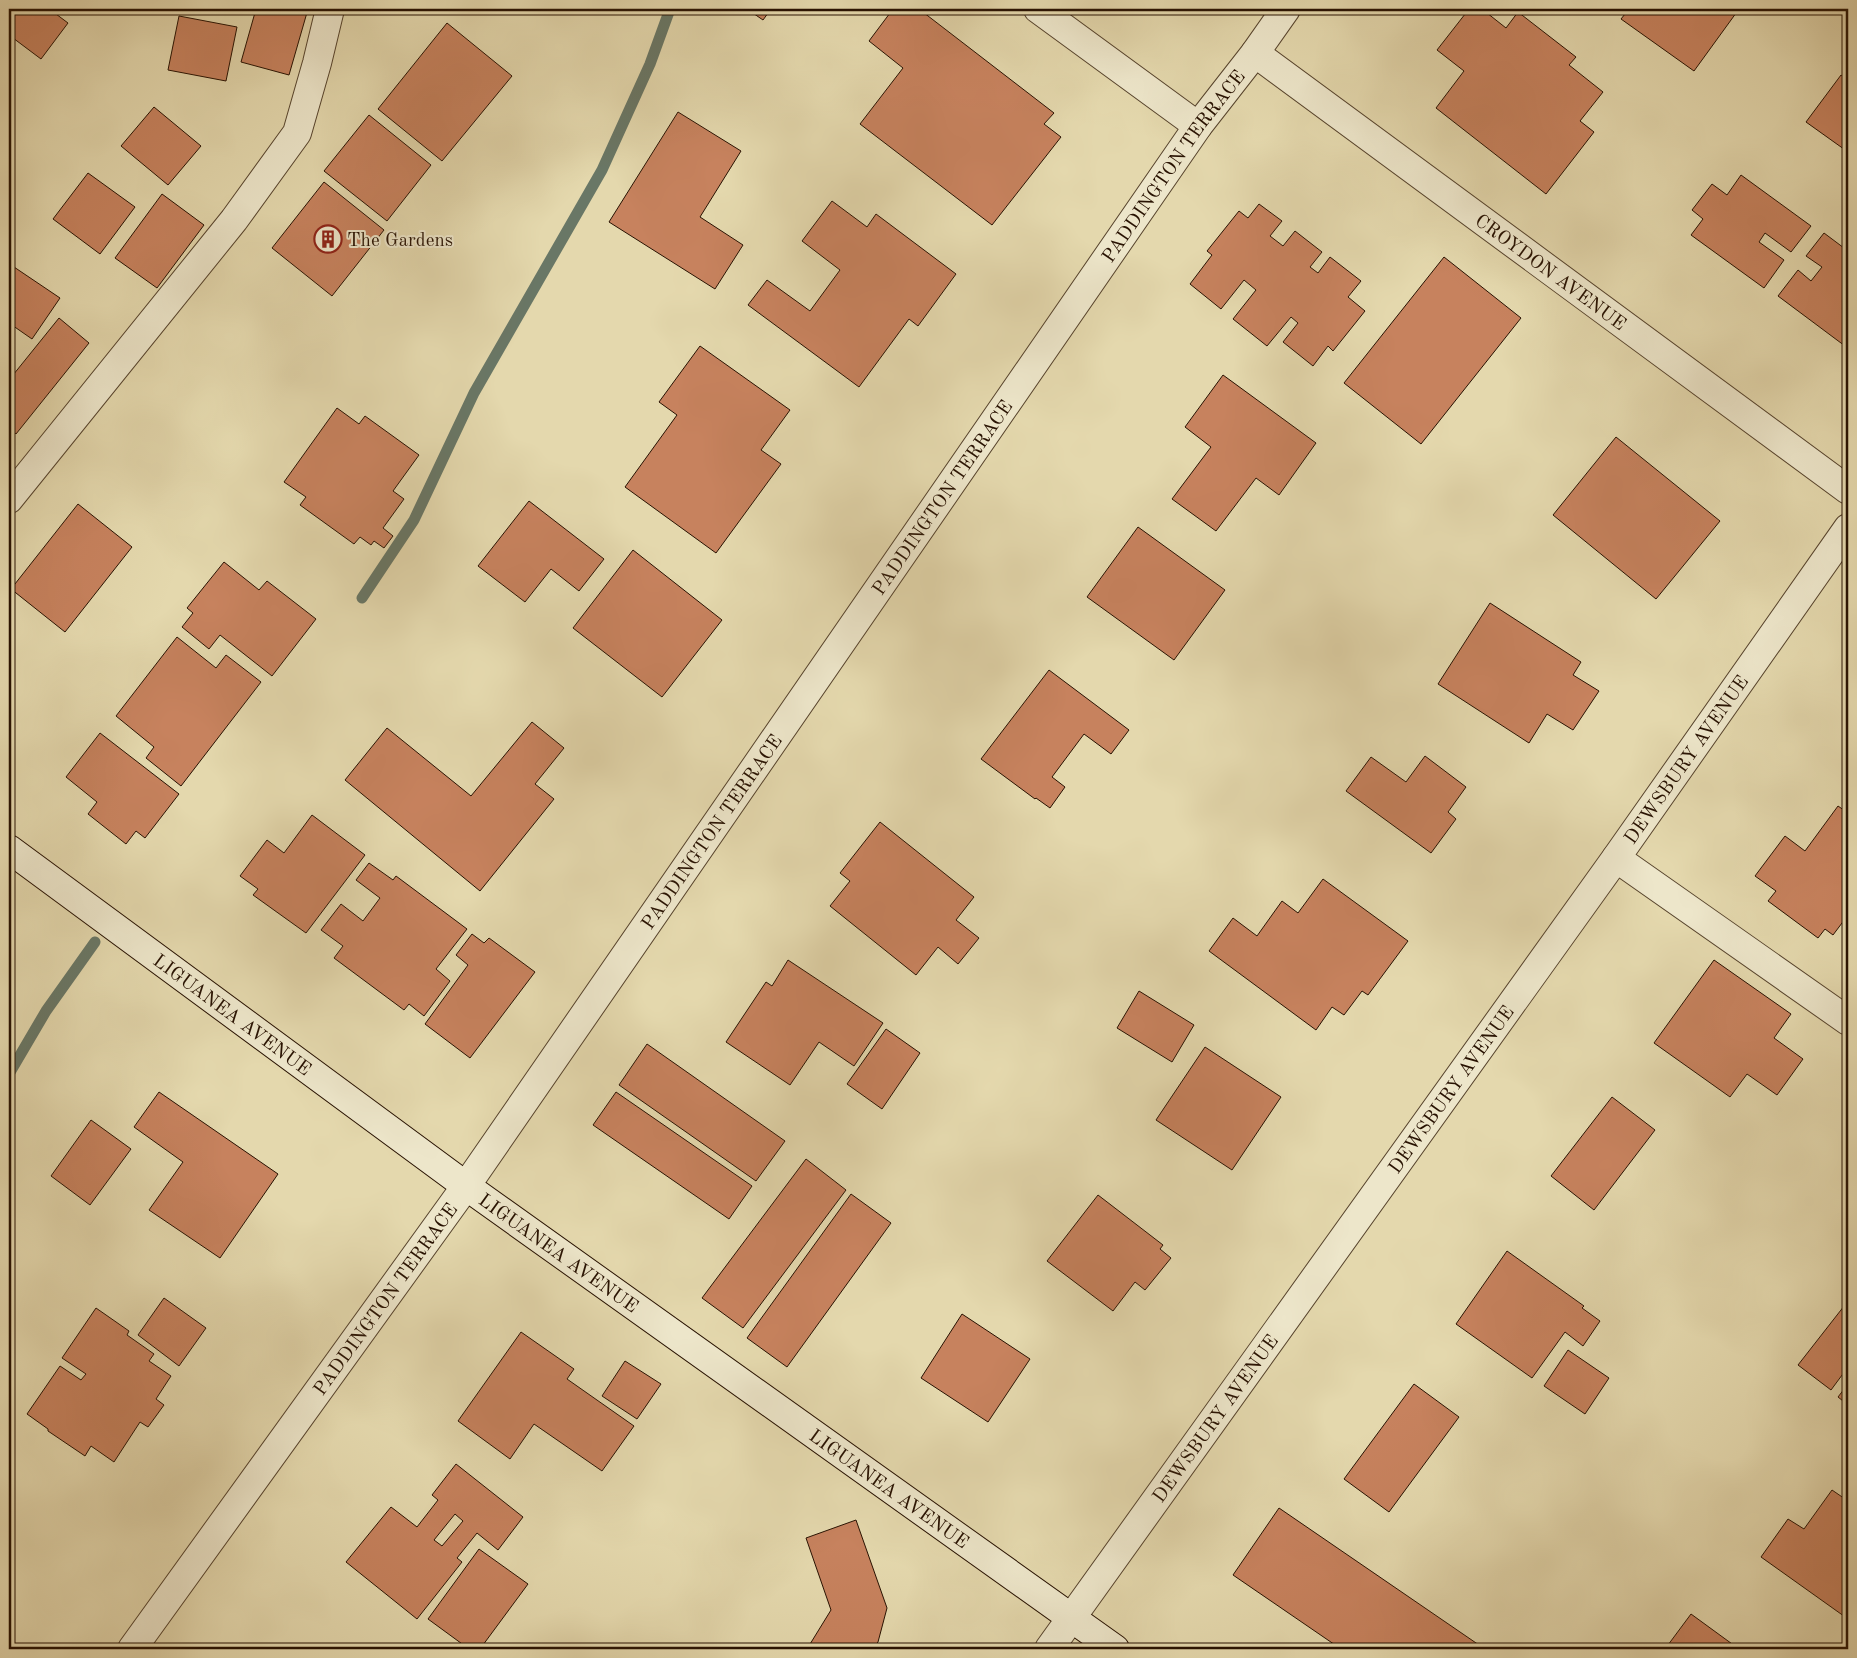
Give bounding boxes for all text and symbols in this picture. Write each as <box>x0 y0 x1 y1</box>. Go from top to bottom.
street label: PADDINGTON TERRACE <box>1100 67 1250 267</box>
street label: CROYDON AVENUE <box>1471 212 1629 335</box>
building icon: The Gardens <box>313 224 343 254</box>
place label: The Gardens <box>347 232 453 251</box>
street label: PADDINGTON TERRACE <box>870 398 1017 599</box>
street label: DEWSBURY AVENUE <box>1622 673 1753 848</box>
street label: PADDINGTON TERRACE <box>639 732 787 933</box>
street label: LIGUANEA AVENUE <box>149 952 314 1080</box>
street label: DEWSBURY AVENUE <box>1386 1003 1519 1178</box>
street label: LIGUANEA AVENUE <box>474 1191 641 1318</box>
street label: PADDINGTON TERRACE <box>311 1201 462 1400</box>
street label: DEWSBURY AVENUE <box>1150 1332 1283 1507</box>
street label: LIGUANEA AVENUE <box>805 1427 971 1553</box>

